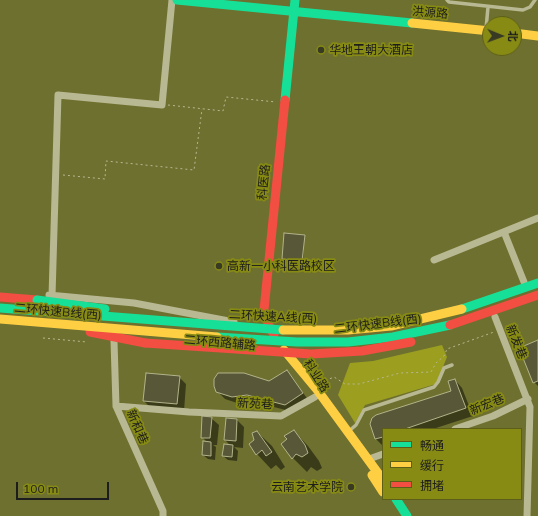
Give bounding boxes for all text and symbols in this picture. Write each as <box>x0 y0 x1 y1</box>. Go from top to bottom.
street label: 洪源路 <box>411 4 449 22</box>
north arrow <box>482 16 522 56</box>
text: 北 <box>506 31 520 42</box>
place label: 华地王朝大酒店 <box>329 43 413 57</box>
marker: 华地王朝大酒店 <box>316 45 326 55</box>
street label: 科医路 <box>255 163 273 201</box>
place label: 高新一小科医路校区 <box>227 259 335 273</box>
marker: 高新一小科医路校区 <box>214 261 224 271</box>
street label: 二环快速B线(西) <box>14 301 102 323</box>
street label: 二环快速A线(西) <box>228 307 318 327</box>
street label: 二环快速B线(西) <box>334 312 422 336</box>
street label: 新发巷 <box>503 323 529 361</box>
street label: 二环西路辅路 <box>184 333 256 353</box>
street label: 科业路 <box>300 357 332 395</box>
street label: 新宏巷 <box>468 392 506 418</box>
street label: 新苑巷 <box>237 396 273 412</box>
street label: 新和巷 <box>123 408 151 446</box>
legend <box>382 428 522 500</box>
text: 畅通 <box>420 438 444 453</box>
text: 缓行 <box>420 458 444 473</box>
scale bar <box>18 474 111 500</box>
text: 拥堵 <box>420 478 444 493</box>
place label: 云南艺术学院 <box>271 480 343 494</box>
text: 100 m <box>23 481 58 496</box>
marker: 云南艺术学院 <box>346 482 356 492</box>

